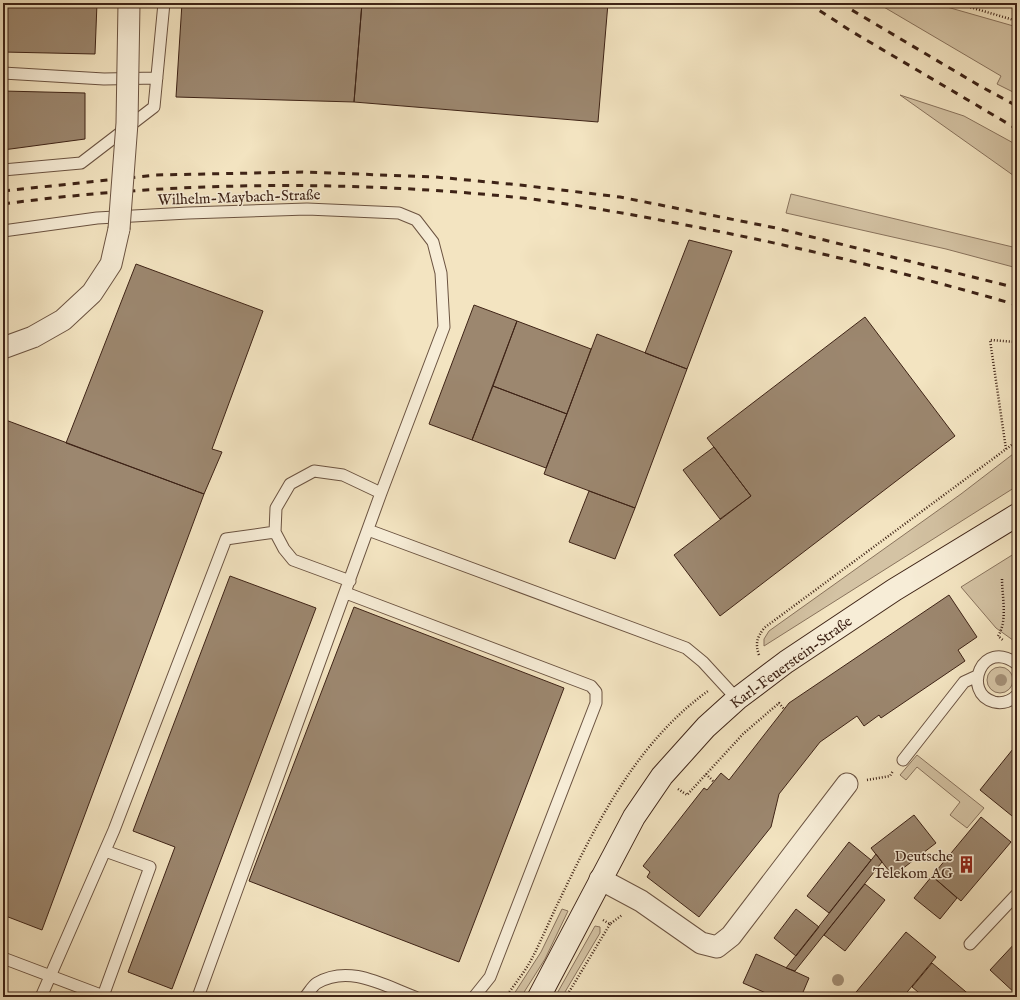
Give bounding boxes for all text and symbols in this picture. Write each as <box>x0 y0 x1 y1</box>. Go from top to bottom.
street label: Wilhelm-Maybach-Straße <box>157 185 321 210</box>
street label: Karl-Feuerstein-Straße <box>727 612 856 713</box>
place label: Deutsche Telekom AG <box>873 847 953 883</box>
building icon: Deutsche Telekom AG <box>956 855 976 875</box>

